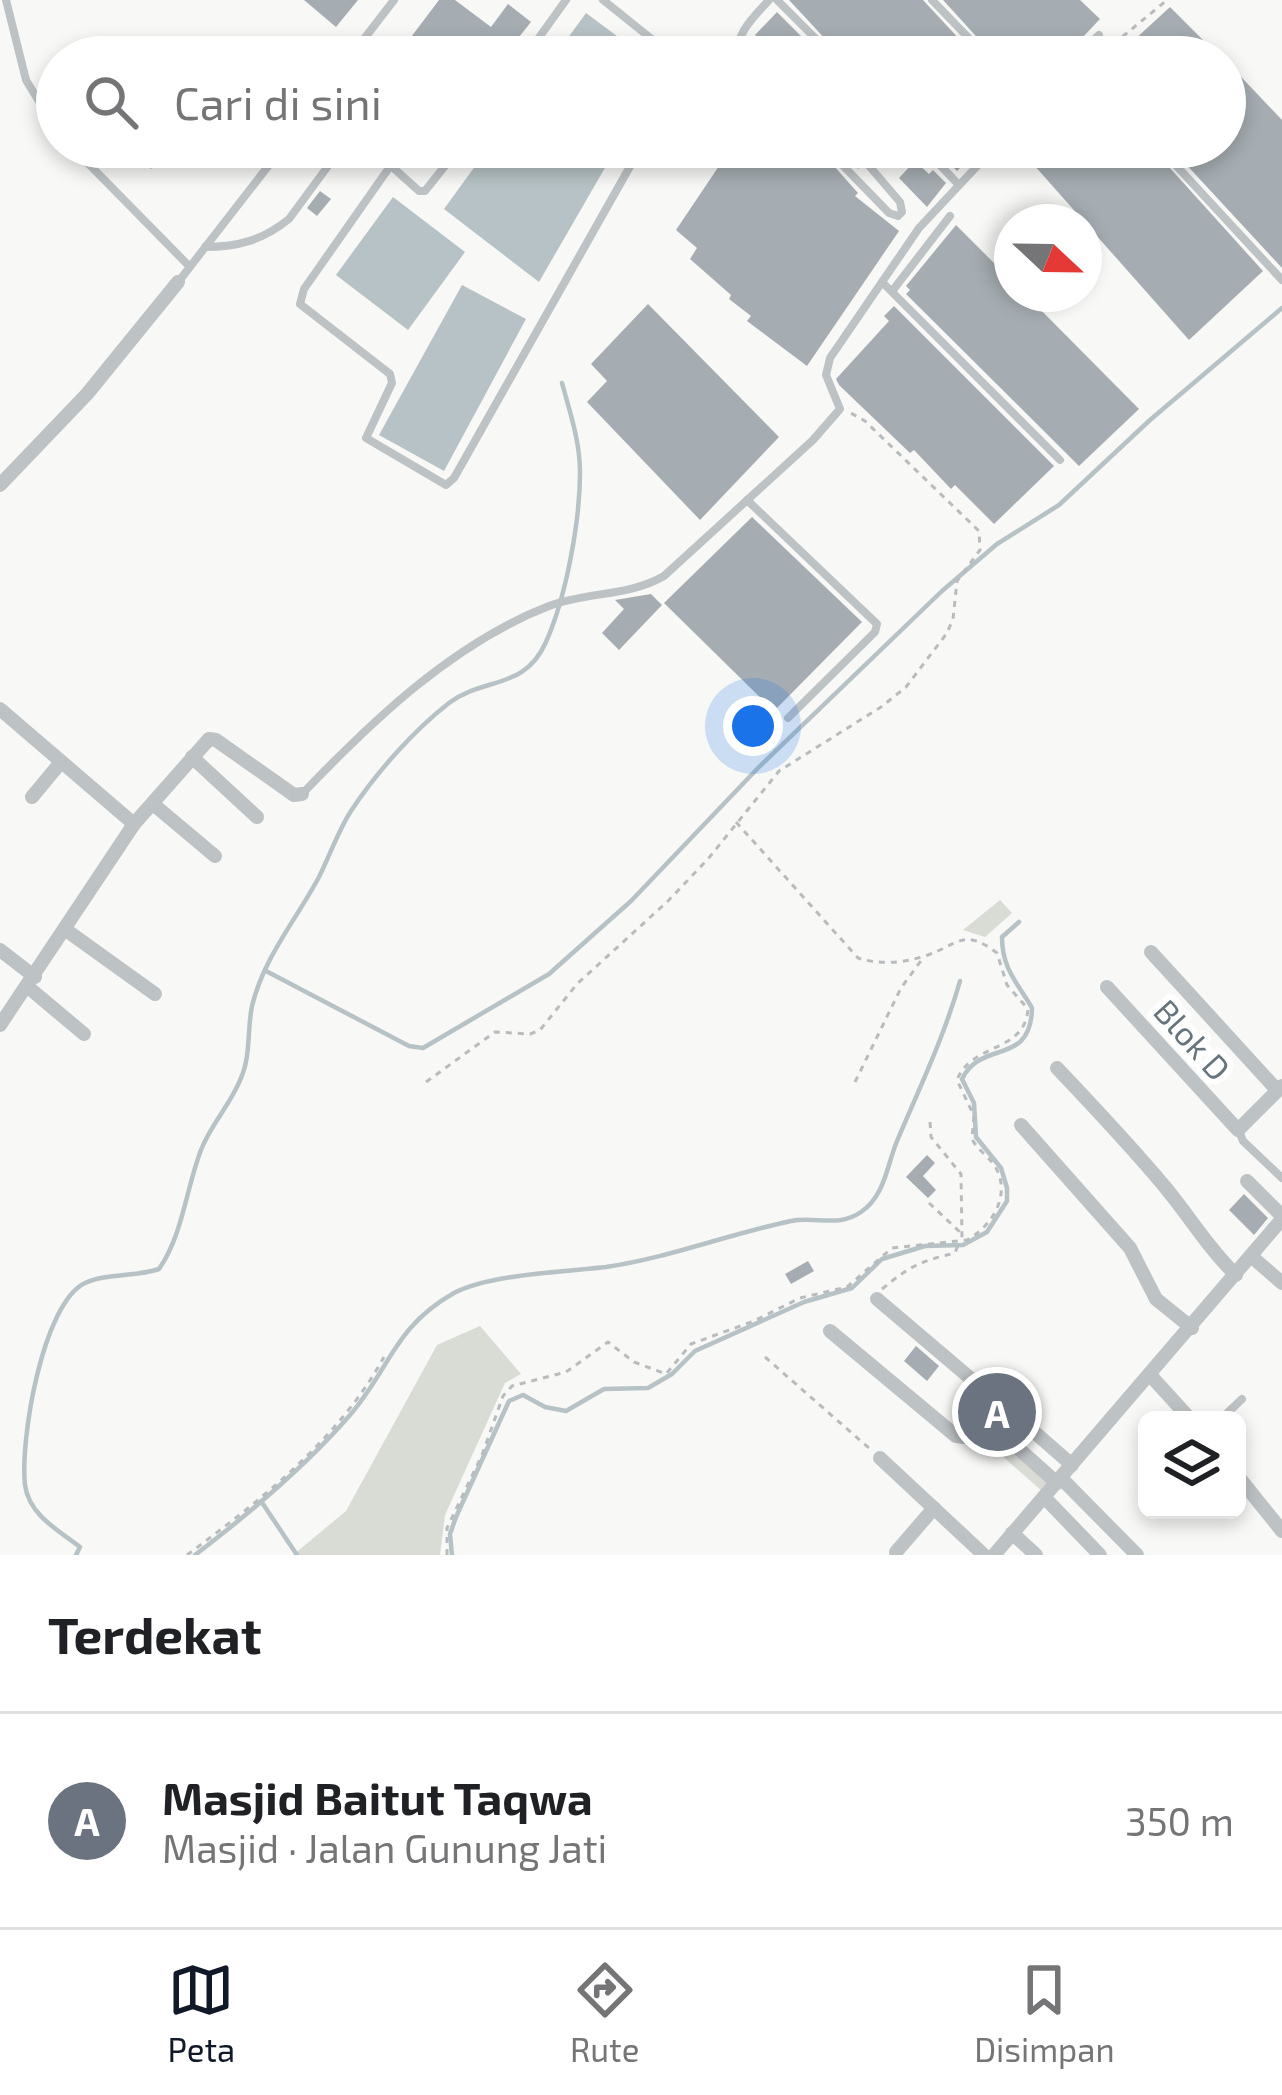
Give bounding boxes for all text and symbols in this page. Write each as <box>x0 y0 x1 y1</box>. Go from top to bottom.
search box <box>36 36 1246 168</box>
icon: search <box>78 69 144 135</box>
text: Cari di sini <box>174 75 382 129</box>
north arrow <box>994 204 1102 312</box>
your location <box>723 696 783 756</box>
street label: Blok D <box>1146 991 1239 1088</box>
pin: A <box>958 1367 1036 1457</box>
map controls <box>1138 1411 1246 1519</box>
button: layers <box>1138 1411 1246 1519</box>
text: Terdekat <box>48 1603 262 1664</box>
text: Masjid Baitut Taqwa <box>162 1770 593 1824</box>
text: A <box>74 1797 100 1844</box>
text: 350 m <box>1125 1797 1234 1844</box>
text: Masjid · Jalan Gunung Jati <box>162 1824 607 1871</box>
tab: Peta <box>167 1957 235 2069</box>
tab: Rute <box>570 1957 639 2069</box>
tab: Disimpan <box>974 1957 1115 2069</box>

